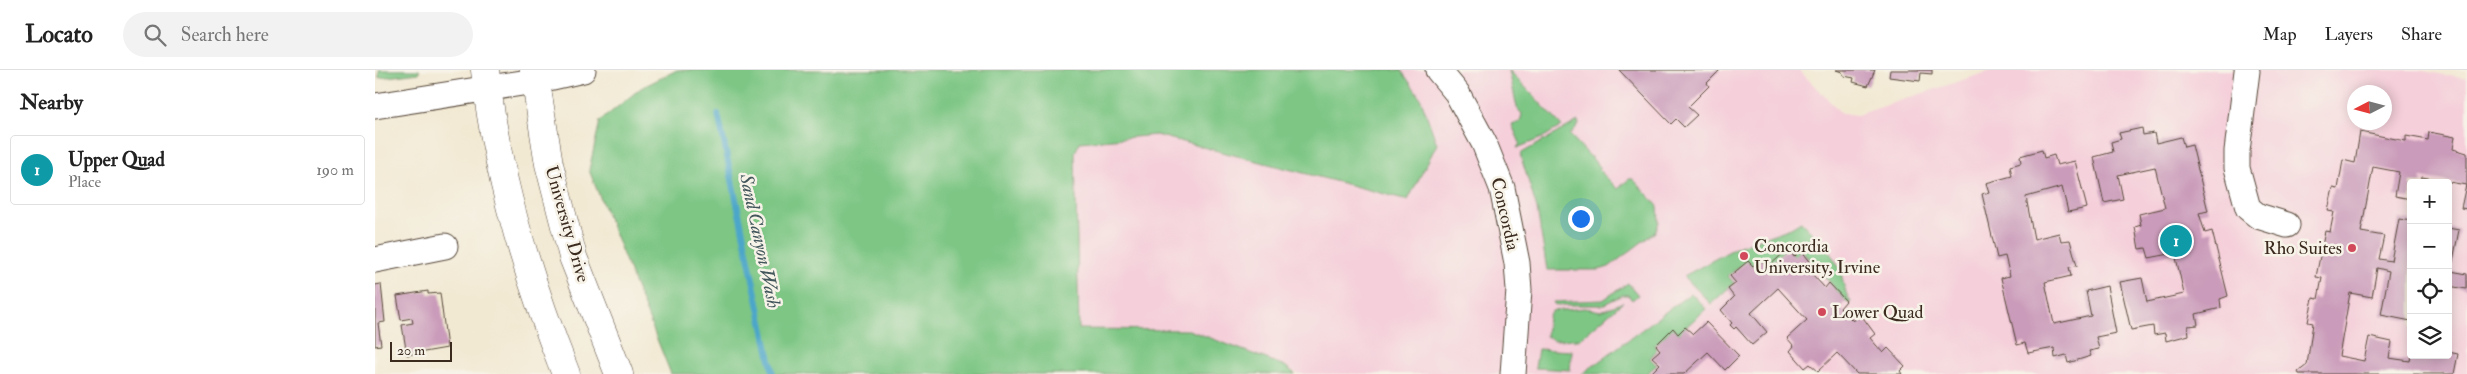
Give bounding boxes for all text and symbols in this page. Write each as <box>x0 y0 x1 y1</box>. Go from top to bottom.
search box <box>123 12 473 57</box>
text: Locato <box>25 19 93 50</box>
icon: search <box>141 21 169 49</box>
text: Search here <box>181 23 269 47</box>
text: Map <box>2263 23 2297 46</box>
text: Layers <box>2325 23 2373 46</box>
text: Share <box>2401 23 2442 46</box>
north arrow <box>2347 85 2392 130</box>
text: Nearby <box>20 89 83 116</box>
text: Upper Quad <box>68 148 165 172</box>
text: 1 <box>34 160 40 180</box>
text: 190 m <box>316 160 354 180</box>
street label: University Drive <box>539 163 595 285</box>
water label: Sand Canyon Wash <box>734 171 786 310</box>
text: Place <box>68 172 101 192</box>
street label: Concordia <box>1485 175 1525 254</box>
map controls <box>2407 179 2452 359</box>
button: + <box>2407 179 2452 224</box>
your location <box>1568 206 1594 232</box>
pin: 1 <box>2160 222 2192 260</box>
button: − <box>2407 224 2452 269</box>
place label: Concordia University, Irvine <box>1754 235 1881 279</box>
place label: Rho Suites <box>2264 237 2342 260</box>
marker: Rho Suites <box>2346 242 2358 254</box>
marker: Concordia University, Irvine <box>1738 250 1750 262</box>
button: locate <box>2407 269 2452 314</box>
place label: Lower Quad <box>1832 301 1924 324</box>
marker: Lower Quad <box>1816 306 1828 318</box>
button: layers <box>2407 314 2452 359</box>
scale bar <box>390 339 453 362</box>
text: 20 m <box>397 342 425 359</box>

